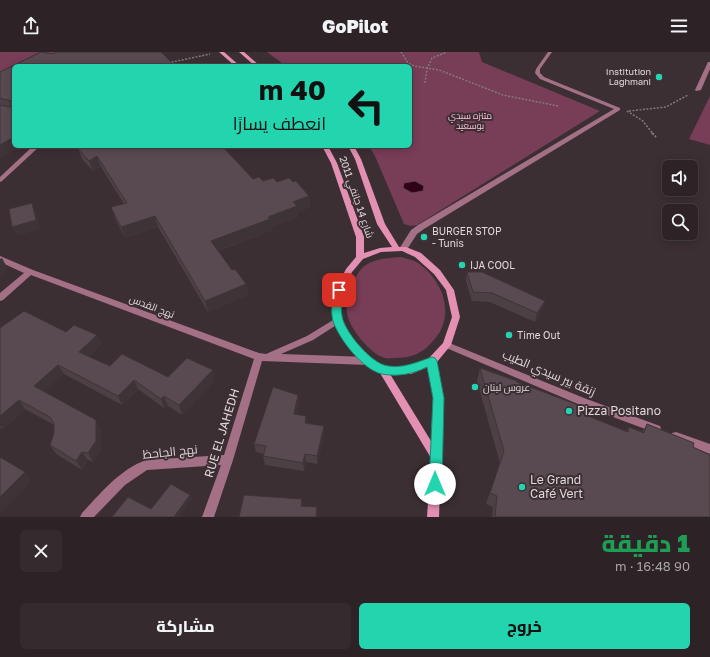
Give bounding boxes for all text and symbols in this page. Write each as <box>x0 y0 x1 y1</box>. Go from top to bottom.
icon: share <box>20 15 42 37</box>
text: GoPilot <box>322 15 388 37</box>
icon: menu <box>668 15 690 37</box>
place label: Institution Laghmani <box>606 66 651 87</box>
marker: Institution Laghmani <box>654 72 664 82</box>
text: 40 m <box>259 73 326 106</box>
icon: left <box>340 80 392 132</box>
park label: متنزه سيدي بوسعيد <box>448 110 492 131</box>
text: انعطف يسارًا <box>233 112 326 134</box>
street label: شارع 14 جانفي 2011 <box>335 154 377 240</box>
map controls <box>662 160 698 240</box>
button: sound <box>662 160 698 196</box>
button: search <box>662 204 698 240</box>
place label: BURGER STOP - Tunis <box>432 225 502 249</box>
marker: BURGER STOP - Tunis <box>419 232 429 242</box>
place label: IJA COOL <box>470 259 515 271</box>
marker: IJA COOL <box>457 260 467 270</box>
pin <box>322 273 356 307</box>
icon: arrive <box>328 279 350 301</box>
street label: نهج القدس <box>127 292 176 321</box>
place label: Time Out <box>517 329 560 341</box>
marker: Time Out <box>504 330 514 340</box>
street label: زنقة بير سيدي الطيب <box>499 346 598 402</box>
place label: عروس لبنان <box>483 381 530 394</box>
marker: عروس لبنان <box>470 382 480 392</box>
street label: RUE EL JAHEDH <box>201 386 242 479</box>
place label: Pizza Positano <box>577 403 661 418</box>
marker: Pizza Positano <box>564 406 574 416</box>
street label: نهج الجاحظ <box>142 441 198 463</box>
position arrow <box>414 463 456 505</box>
place label: Le Grand Café Vert <box>530 472 583 501</box>
marker: Le Grand Café Vert <box>517 482 527 492</box>
text: 1 دقيقة <box>602 528 690 557</box>
button: close <box>20 530 62 572</box>
text: 90 m · 16:48 <box>615 558 690 574</box>
button: مشاركة <box>20 603 351 649</box>
button: خروج <box>359 603 690 649</box>

